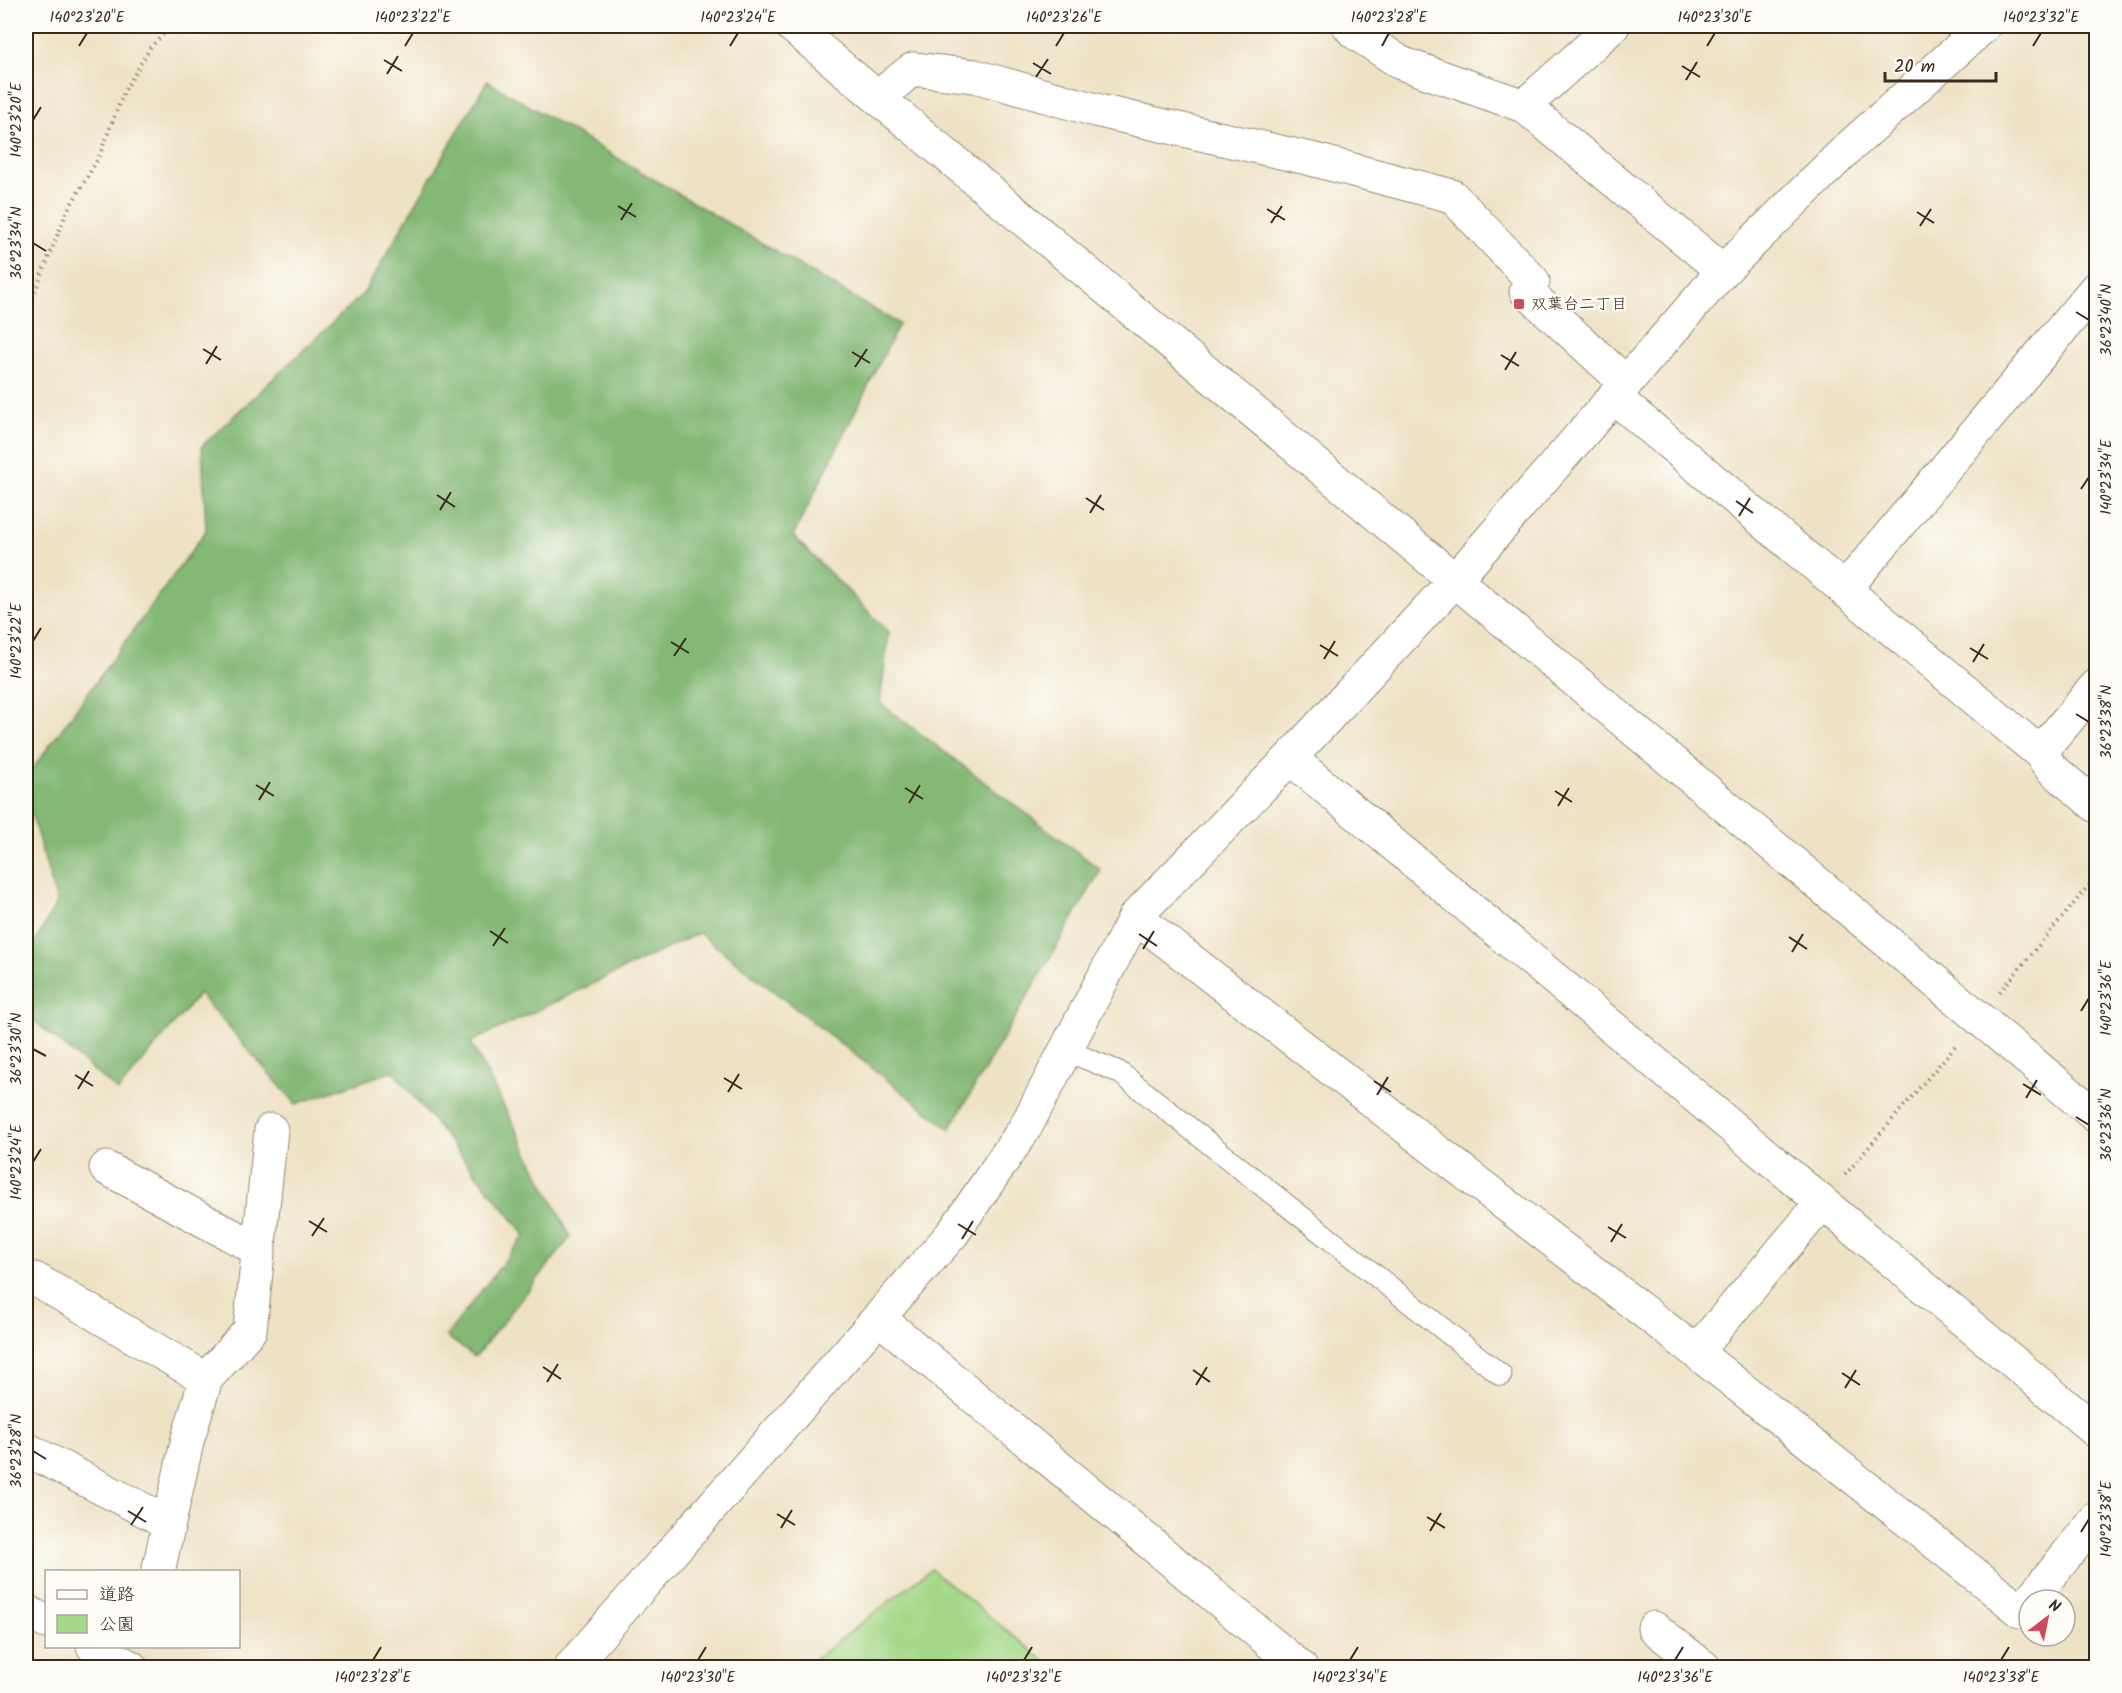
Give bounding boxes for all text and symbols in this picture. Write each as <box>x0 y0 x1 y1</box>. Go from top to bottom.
text: 140°23'20"E <box>50 6 126 30</box>
text: 140°23'22"E <box>375 6 452 30</box>
text: 140°23'24"E <box>700 6 777 30</box>
text: 140°23'26"E <box>1026 6 1103 30</box>
text: 140°23'28"E <box>1351 6 1428 30</box>
text: 140°23'30"E <box>1678 6 1754 30</box>
text: 140°23'32"E <box>2003 6 2080 30</box>
scale bar <box>1885 45 1996 83</box>
text: 20 m <box>1894 53 1935 82</box>
text: 140°23'20"E <box>5 81 29 157</box>
text: 36°23'34"N <box>5 206 29 280</box>
text: 36°23'40"N <box>2095 284 2119 356</box>
place label: 双葉台二丁目 <box>1531 292 1627 317</box>
marker: 双葉台二丁目 <box>1512 297 1526 311</box>
text: 140°23'34"E <box>2095 438 2119 515</box>
text: 140°23'22"E <box>5 602 29 679</box>
text: 36°23'38"N <box>2095 685 2119 759</box>
text: 140°23'36"E <box>2095 959 2119 1036</box>
text: 36°23'30"N <box>5 1013 29 1085</box>
text: 36°23'36"N <box>2095 1088 2119 1162</box>
text: 140°23'24"E <box>5 1123 29 1200</box>
text: 36°23'28"N <box>5 1414 29 1488</box>
text: 140°23'38"E <box>2095 1480 2119 1557</box>
legend <box>45 1570 240 1648</box>
text: 道路 <box>99 1581 135 1610</box>
north arrow <box>2017 1588 2077 1648</box>
text: N <box>2043 1593 2065 1620</box>
text: 公園 <box>99 1611 135 1640</box>
text: 140°23'28"E <box>335 1666 412 1690</box>
text: 140°23'30"E <box>661 1666 737 1690</box>
text: 140°23'32"E <box>986 1666 1063 1690</box>
text: 140°23'34"E <box>1312 1666 1389 1690</box>
text: 140°23'36"E <box>1637 1666 1714 1690</box>
text: 140°23'38"E <box>1963 1666 2040 1690</box>

